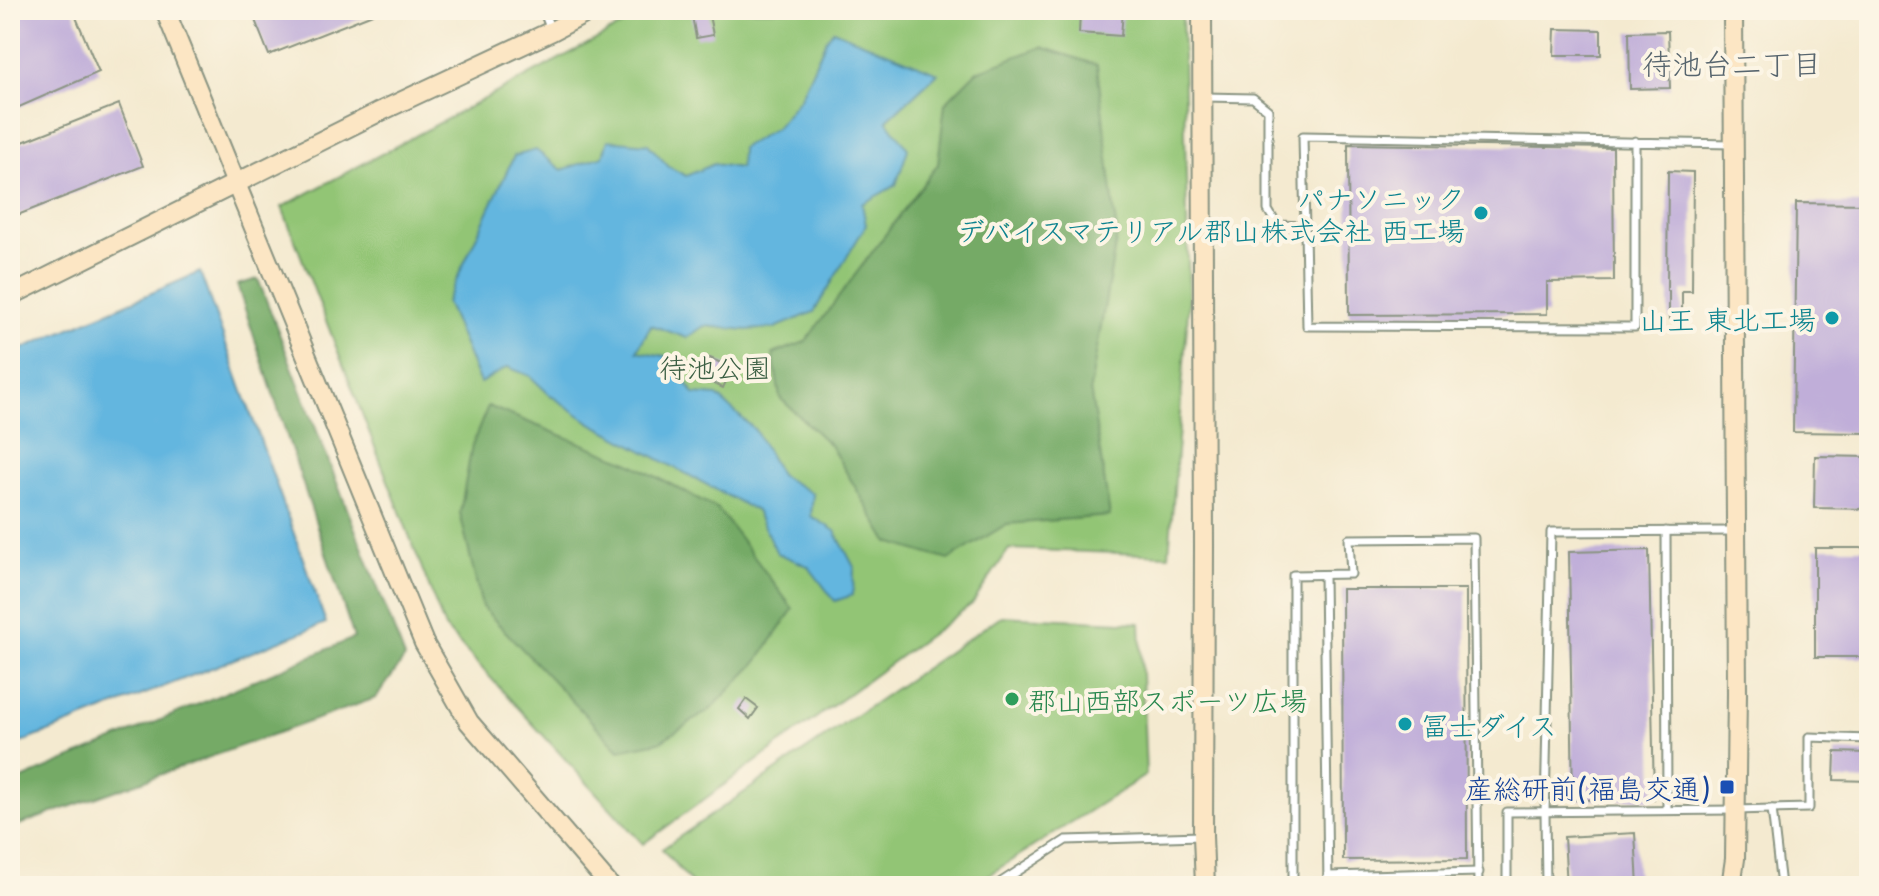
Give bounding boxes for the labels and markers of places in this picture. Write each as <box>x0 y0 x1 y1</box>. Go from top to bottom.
place label: パナソニック デバイスマテリアル郡山株式会社 西工場 <box>957 176 1465 251</box>
marker: パナソニック デバイスマテリアル郡山株式会社 西工場 <box>1472 204 1490 222</box>
place label: 山王 東北工場 <box>1639 297 1816 340</box>
marker: 山王 東北工場 <box>1823 309 1841 327</box>
place label: 郡山西部スポーツ広場 <box>1028 678 1307 721</box>
marker: 郡山西部スポーツ広場 <box>1003 690 1021 708</box>
place label: 冨士ダイス <box>1421 703 1557 746</box>
marker: 冨士ダイス <box>1396 715 1414 733</box>
place label: 産総研前(福島交通) <box>1465 766 1711 809</box>
marker: 産総研前(福島交通) <box>1718 778 1736 796</box>

